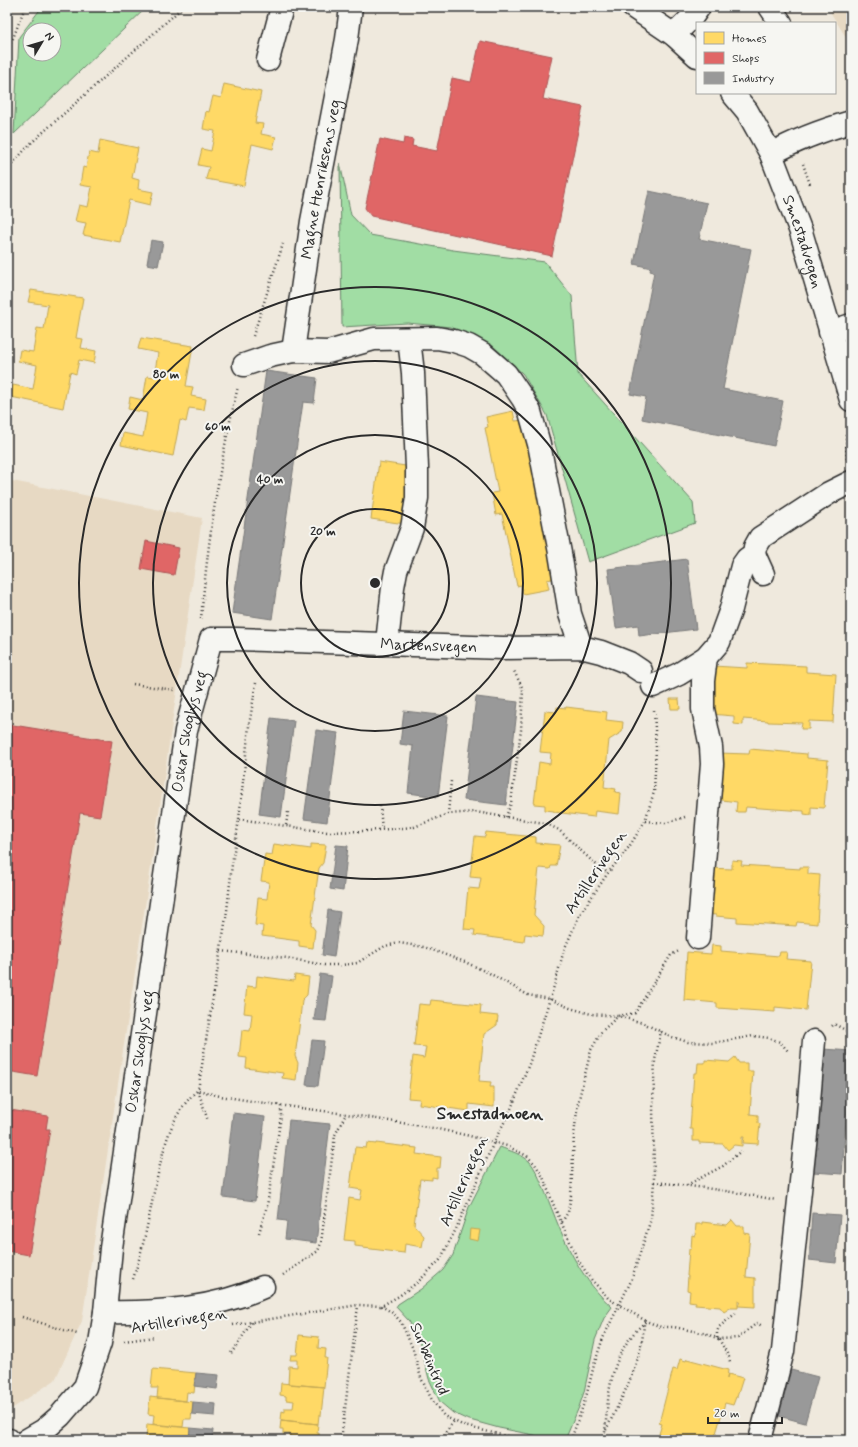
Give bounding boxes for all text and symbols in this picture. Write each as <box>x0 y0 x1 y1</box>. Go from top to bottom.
north arrow <box>22 22 62 62</box>
legend <box>696 22 836 94</box>
text: N <box>41 29 57 44</box>
text: Homes <box>732 31 767 47</box>
text: Shops <box>732 51 759 67</box>
text: Industry <box>732 71 774 87</box>
street label: Magne Henriksens veg <box>296 98 347 261</box>
street label: Smestadvegen <box>777 192 828 291</box>
text: 80 m <box>153 367 180 383</box>
text: 60 m <box>205 419 231 435</box>
text: 40 m <box>257 472 284 488</box>
text: 20 m <box>310 524 336 540</box>
centre of rings <box>368 576 382 590</box>
street label: Martensvegen <box>380 633 478 658</box>
street label: Oskar Skoglys veg <box>167 668 213 794</box>
street label: Artillerivegen <box>560 826 633 919</box>
street label: Oskar Skoglys veg <box>120 989 160 1114</box>
district label: Smestadmoen <box>437 1103 544 1125</box>
street label: Artillerivegen <box>435 1132 494 1230</box>
street label: Artillerivegen <box>129 1303 229 1340</box>
street label: Surbeintrud <box>404 1320 454 1398</box>
scale bar <box>708 1399 782 1425</box>
text: 20 m <box>714 1406 740 1422</box>

